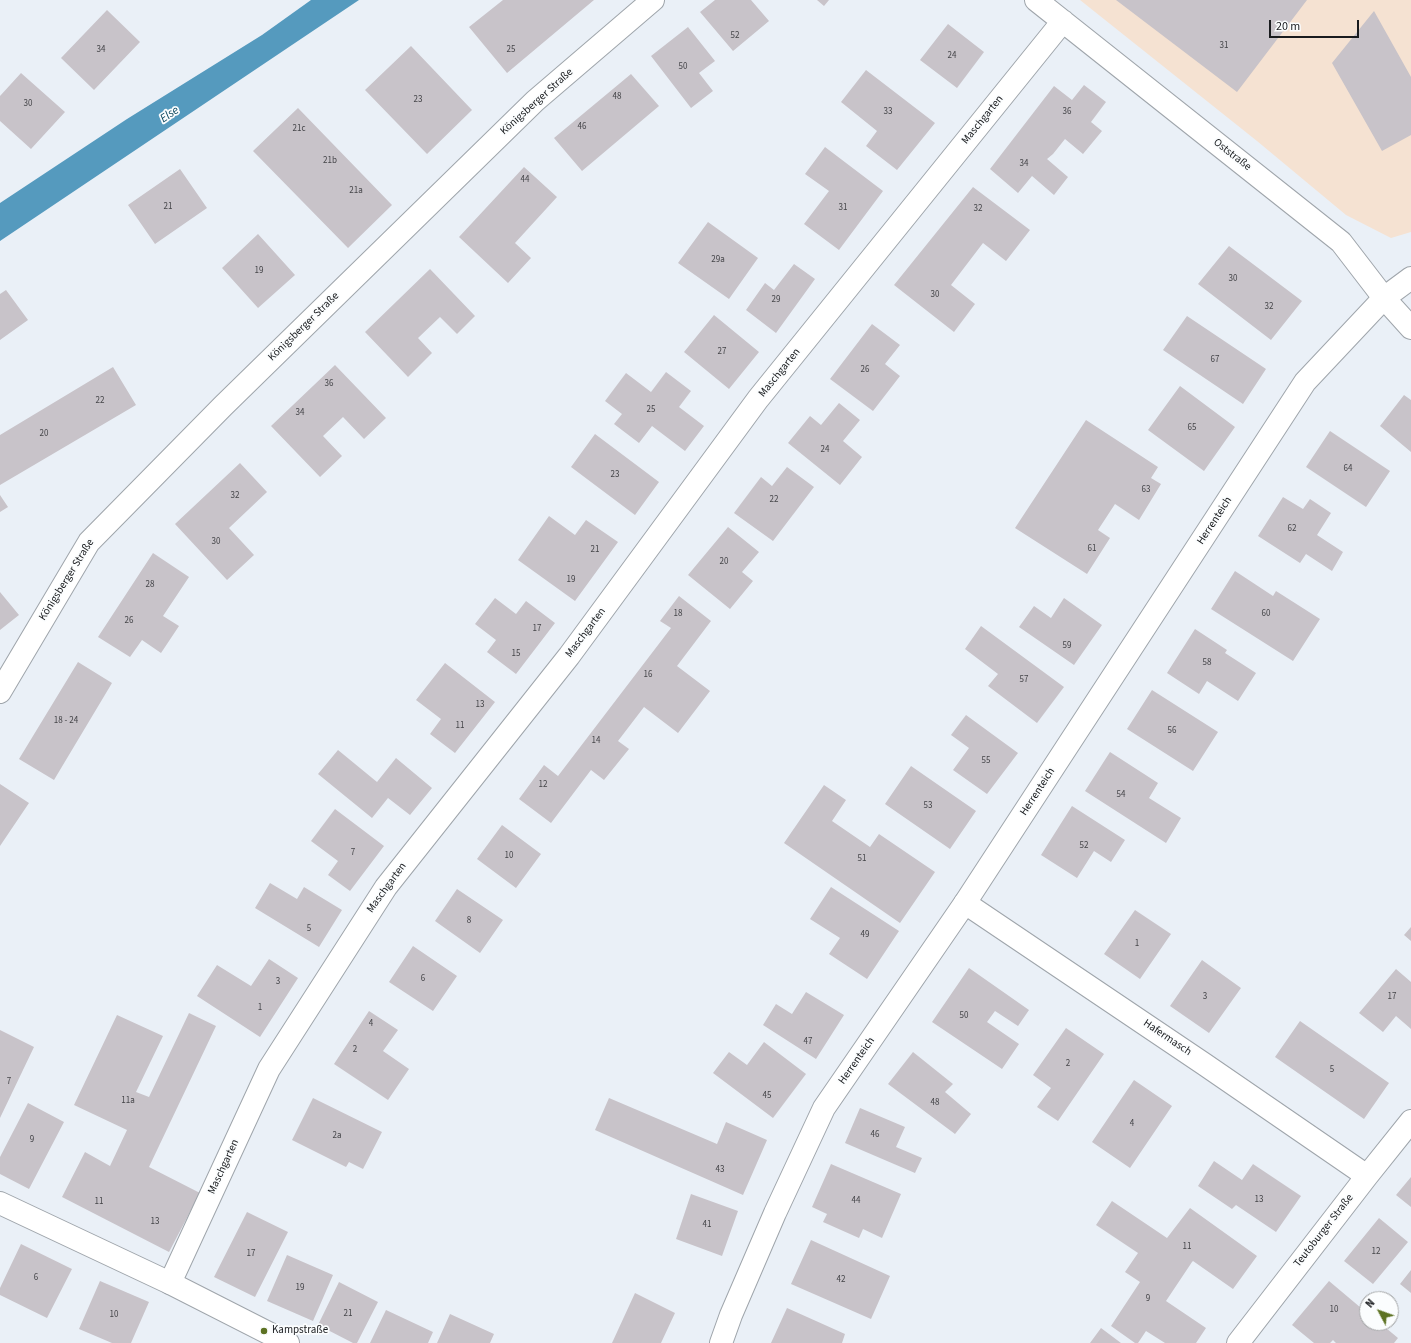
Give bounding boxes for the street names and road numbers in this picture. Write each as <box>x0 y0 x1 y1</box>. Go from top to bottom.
street label: Königsberger Straße <box>498 66 576 138</box>
street label: Maschgarten <box>959 93 1007 147</box>
street label: Oststraße <box>1210 136 1254 174</box>
street label: Königsberger Straße <box>266 290 342 364</box>
street label: Maschgarten <box>756 346 804 400</box>
street label: Herrenteich <box>1195 495 1235 547</box>
street label: Königsberger Straße <box>37 537 97 623</box>
street label: Maschgarten <box>563 606 609 660</box>
street label: Herrenteich <box>1018 766 1058 818</box>
street label: Maschgarten <box>364 860 410 916</box>
street label: Hafermasch <box>1140 1017 1194 1059</box>
street label: Herrenteich <box>836 1035 878 1087</box>
street label: Maschgarten <box>206 1138 242 1196</box>
street label: Teutoburger Straße <box>1291 1192 1357 1270</box>

